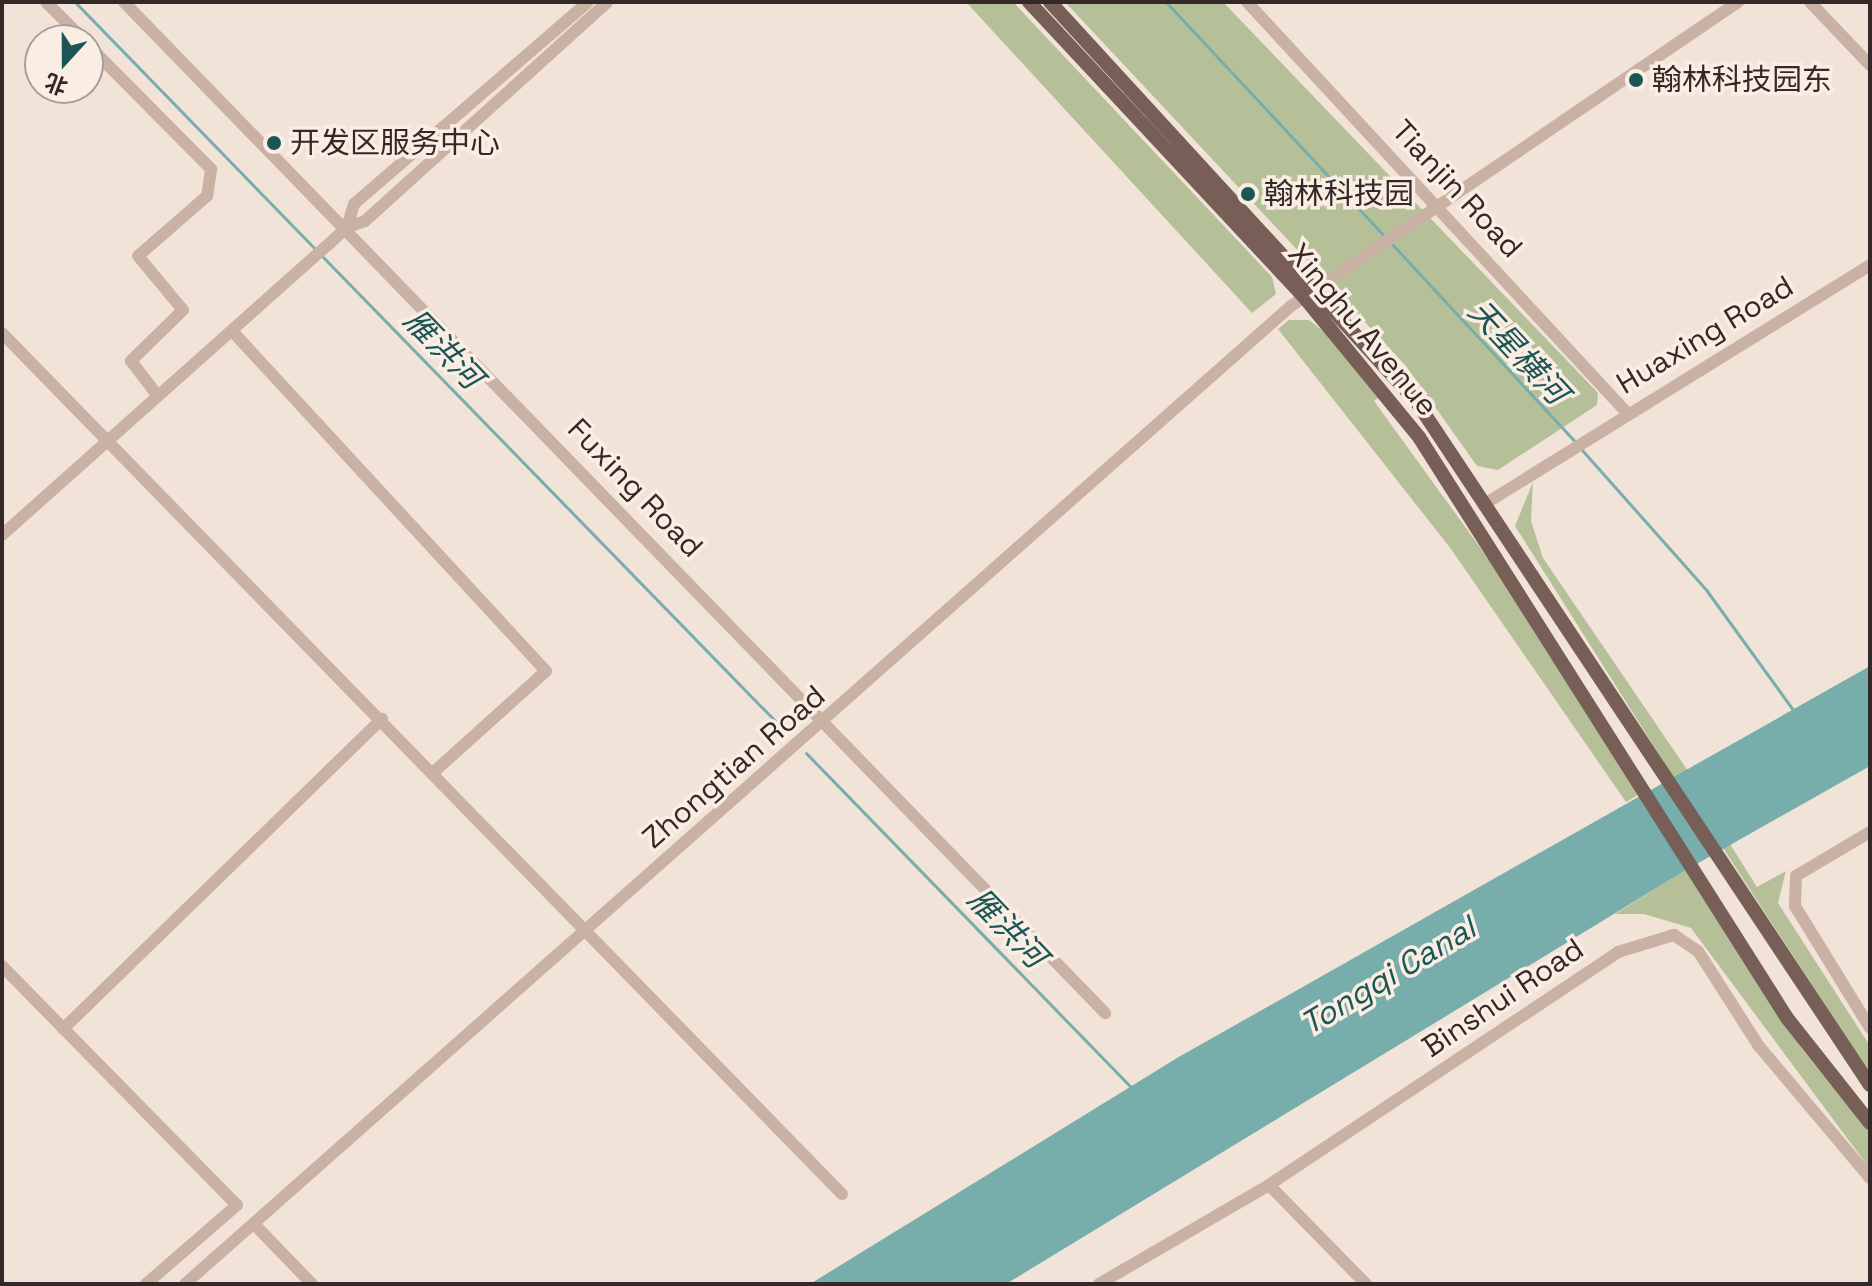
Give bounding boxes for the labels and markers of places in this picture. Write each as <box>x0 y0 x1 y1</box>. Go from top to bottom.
place label: 翰林科技园东 <box>1652 62 1832 98</box>
marker: 翰林科技园东 <box>1627 71 1645 89</box>
place label: 开发区服务中心 <box>290 125 500 161</box>
marker: 开发区服务中心 <box>265 134 283 152</box>
place label: 翰林科技园 <box>1264 176 1414 212</box>
marker: 翰林科技园 <box>1239 185 1257 203</box>

